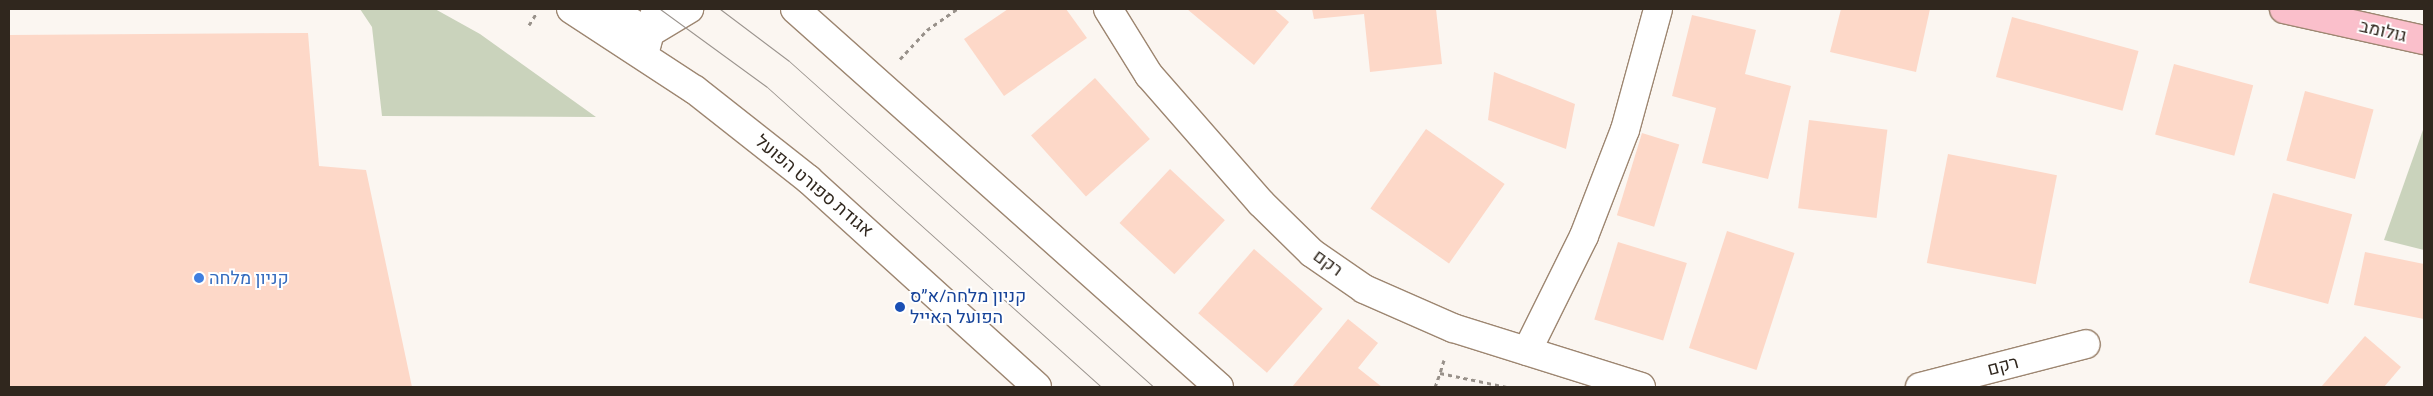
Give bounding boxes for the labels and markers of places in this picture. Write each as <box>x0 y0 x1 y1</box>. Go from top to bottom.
place label: קניון מלחה <box>209 267 289 289</box>
marker: קניון מלחה <box>193 272 205 284</box>
place label: קניון מלחה/א״ס הפועל האייל <box>910 286 1026 328</box>
marker: קניון מלחה/א״ס הפועל האייל <box>894 301 906 313</box>

